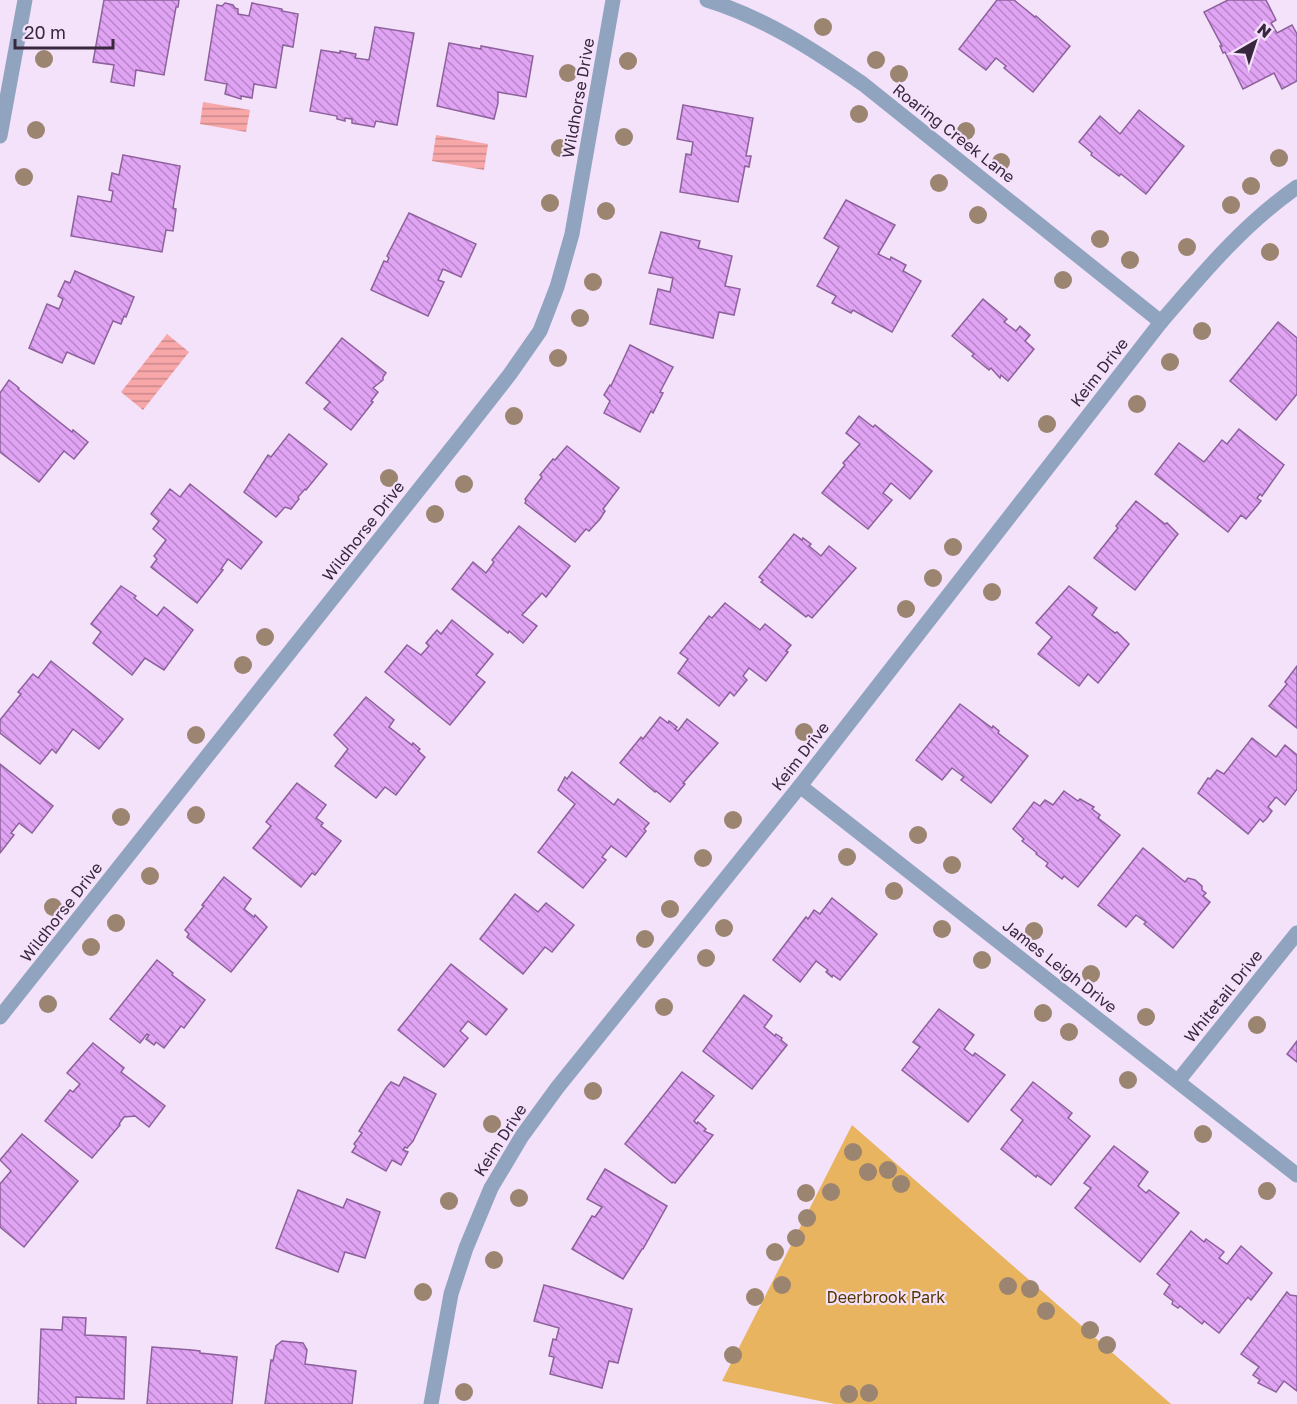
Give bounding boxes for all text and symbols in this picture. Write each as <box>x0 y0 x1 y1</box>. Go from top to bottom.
scale bar <box>15 12 112 50</box>
north arrow <box>1225 12 1285 72</box>
text: N <box>1253 19 1275 42</box>
text: 20 m <box>24 21 66 43</box>
street label: Wildhorse Drive <box>558 36 598 160</box>
street label: Roaring Creek Lane <box>889 79 1019 187</box>
street label: Keim Drive <box>1066 333 1132 411</box>
street label: Wildhorse Drive <box>318 477 408 585</box>
street label: Keim Drive <box>767 717 833 795</box>
street label: Wildhorse Drive <box>16 858 106 966</box>
street label: James Leigh Drive <box>999 915 1121 1017</box>
street label: Whitetail Drive <box>1179 946 1267 1046</box>
street label: Keim Drive <box>469 1100 531 1180</box>
park label: Deerbrook Park <box>827 1287 945 1307</box>

